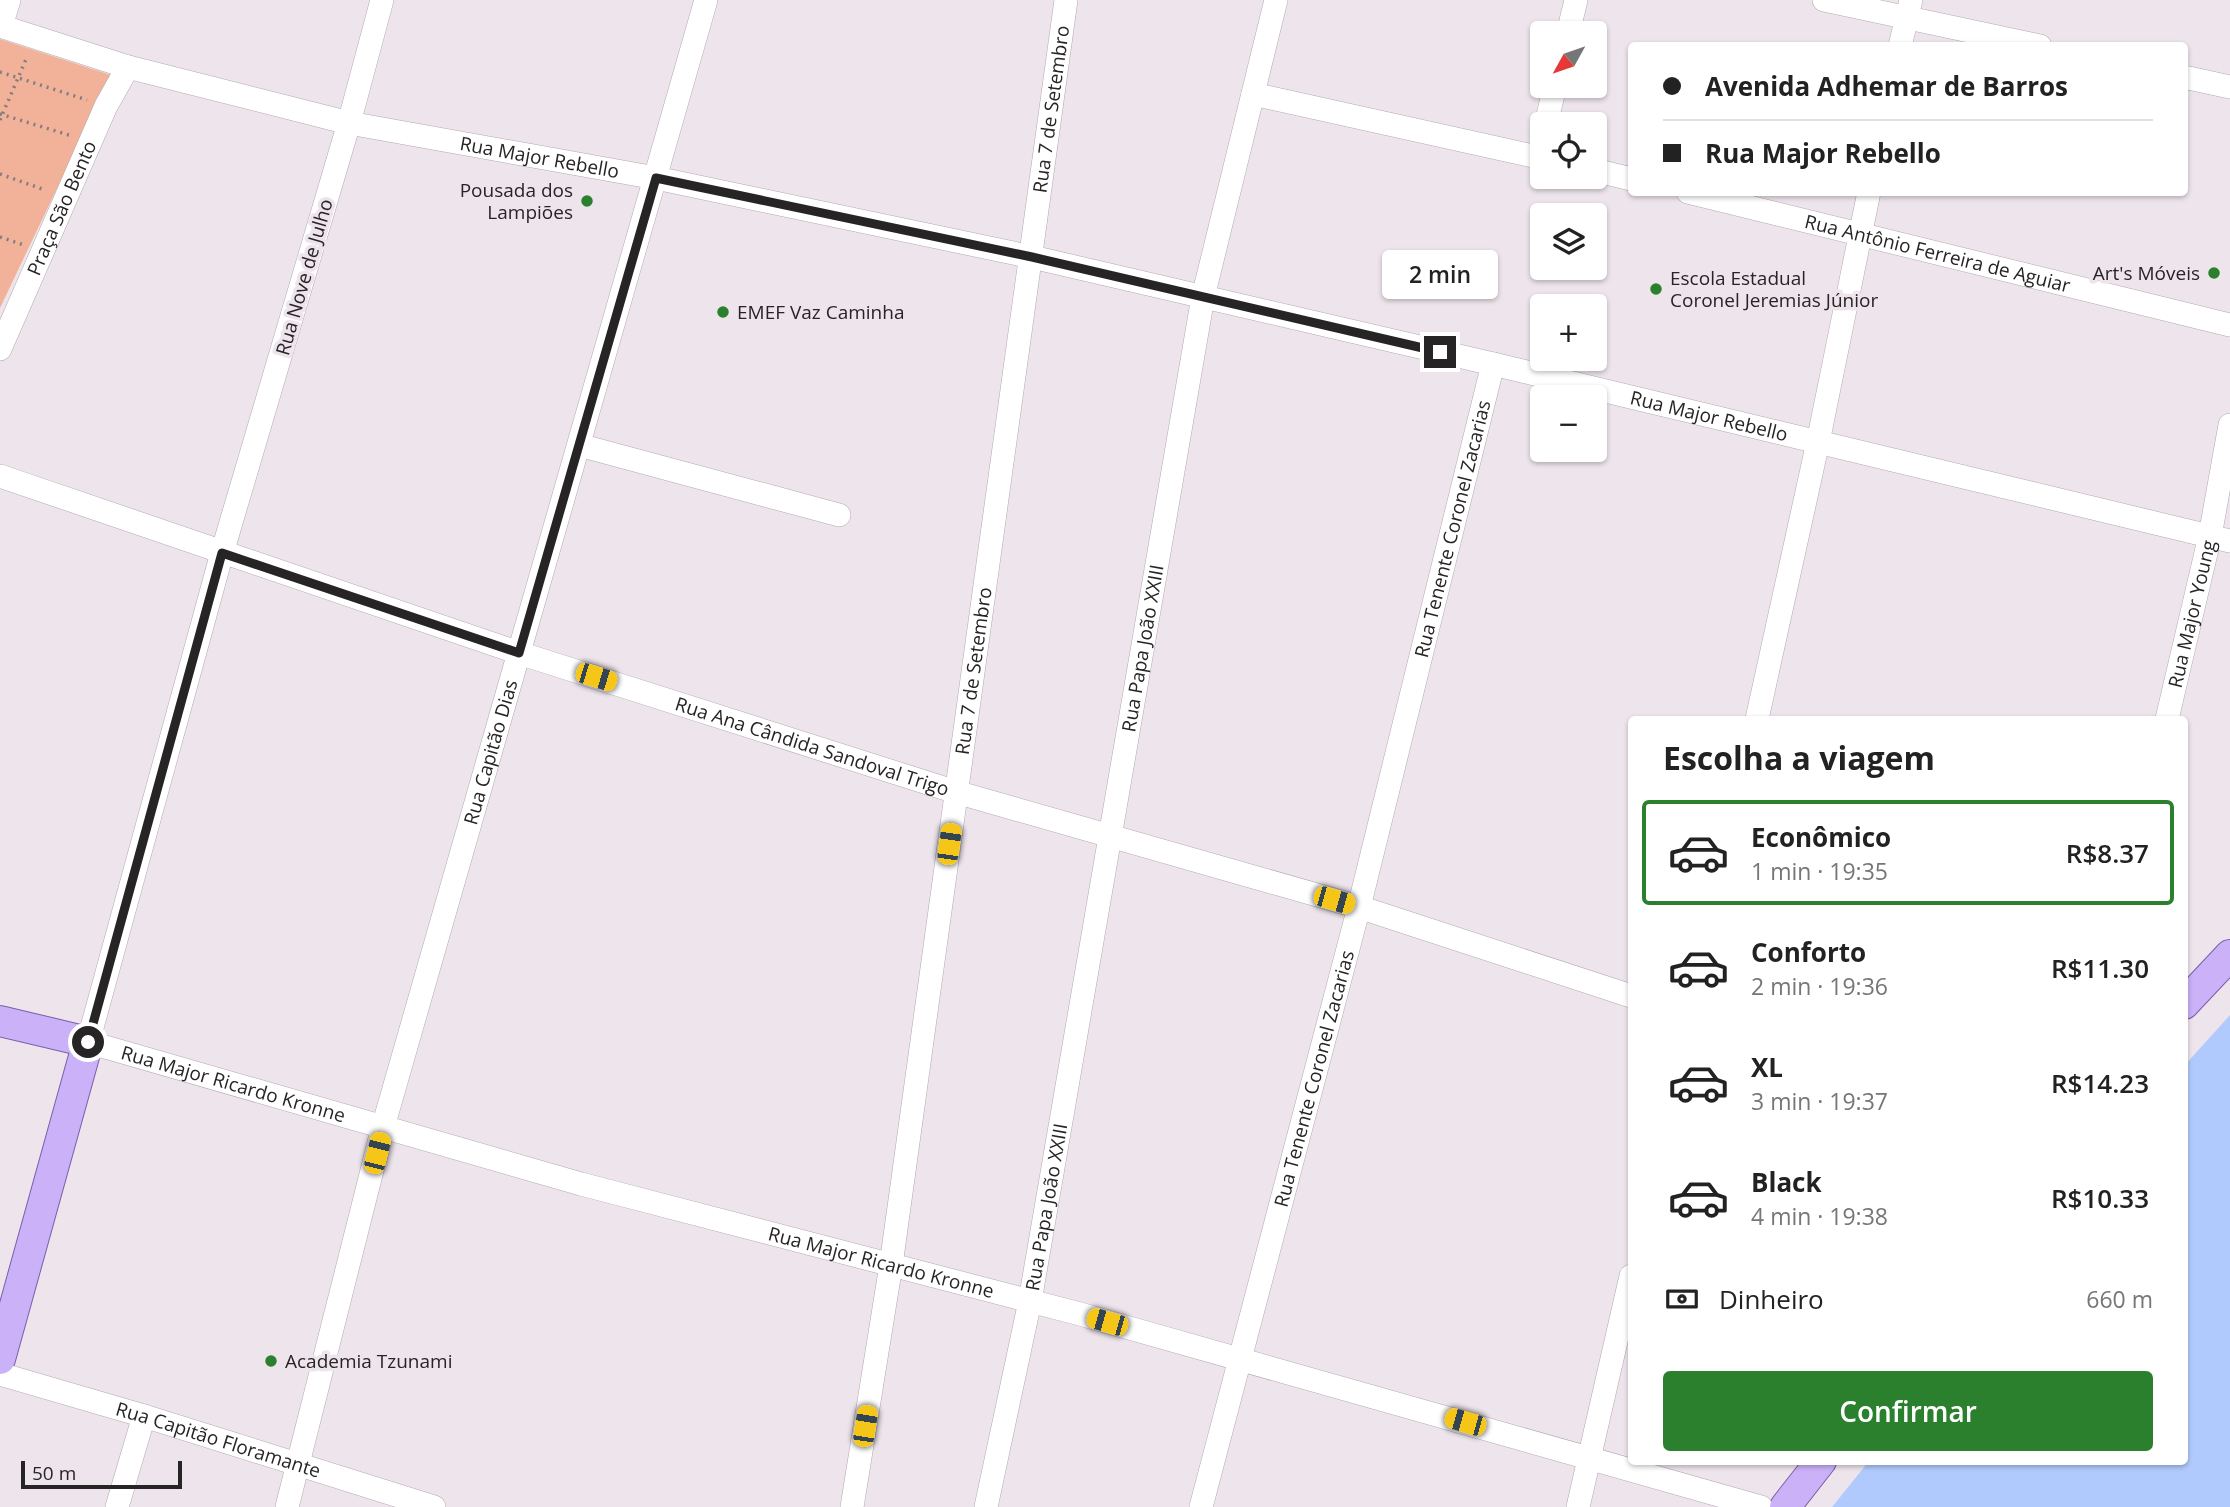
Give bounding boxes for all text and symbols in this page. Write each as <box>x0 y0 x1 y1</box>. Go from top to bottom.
north arrow <box>1530 21 1606 98</box>
map controls <box>1530 21 1607 462</box>
street label: Rua 7 de Setembro <box>1026 24 1075 195</box>
text: Avenida Adhemar de Barros <box>1705 68 2068 104</box>
button: locate <box>1530 112 1607 189</box>
street label: Rua Major Rebello <box>458 130 621 184</box>
text: Rua Major Rebello <box>1705 135 1941 171</box>
street label: Praça São Bento <box>21 136 102 279</box>
place label: Pousada dos Lampiões <box>460 177 573 225</box>
marker: Pousada dos Lampiões <box>579 193 595 209</box>
street label: Rua Nove de Julho <box>269 196 339 358</box>
button: layers <box>1530 203 1607 280</box>
street label: Rua Antônio Ferreira de Aguiar <box>1802 208 2073 298</box>
callout: 2 min <box>1382 250 1498 300</box>
text: 2 min <box>1409 258 1471 290</box>
place label: Art's Móveis <box>2093 260 2200 286</box>
place label: Escola Estadual Coronel Jeremias Júnior <box>1670 265 1878 313</box>
marker: Art's Móveis <box>2206 265 2222 281</box>
marker: Escola Estadual Coronel Jeremias Júnior <box>1648 281 1664 297</box>
button: + <box>1530 294 1607 371</box>
place label: EMEF Vaz Caminha <box>737 299 904 325</box>
marker: EMEF Vaz Caminha <box>715 304 731 320</box>
route end <box>1424 336 1456 368</box>
street label: Rua Major Rebello <box>1628 384 1791 447</box>
button: − <box>1530 385 1607 462</box>
street label: Rua Tenente Coronel Zacarias <box>1408 397 1497 660</box>
street label: Rua Major Young <box>2162 537 2222 690</box>
street label: Rua Papa João XXIII <box>1115 563 1170 734</box>
street label: Rua 7 de Setembro <box>949 585 998 756</box>
car <box>573 661 620 693</box>
street label: Rua Capitão Dias <box>457 676 524 828</box>
street label: Rua Ana Cândida Sandoval Trigo <box>672 691 952 802</box>
text: Escolha a viagem <box>1663 736 1935 779</box>
text: Econômico <box>1751 819 1891 855</box>
icon: car <box>1667 821 1730 884</box>
car <box>936 822 963 866</box>
text: R$8.37 <box>2066 835 2149 871</box>
text: 1 min · 19:35 <box>1751 855 1888 887</box>
car <box>1311 884 1358 916</box>
text: Conforto <box>1751 934 1866 970</box>
icon: car <box>1667 936 1730 999</box>
street label: Rua Tenente Coronel Zacarias <box>1268 947 1360 1210</box>
text: R$11.30 <box>2051 950 2149 986</box>
text: 2 min · 19:36 <box>1751 970 1888 1002</box>
route start <box>72 1026 104 1058</box>
street label: Rua Major Ricardo Kronne <box>118 1039 349 1129</box>
text: XL <box>1751 1049 1783 1085</box>
icon: car <box>1667 1051 1730 1114</box>
text: R$14.23 <box>2051 1065 2149 1101</box>
text: 3 min · 19:37 <box>1751 1085 1888 1117</box>
street label: Rua Papa João XXIII <box>1019 1121 1073 1293</box>
car <box>362 1130 393 1176</box>
text: Black <box>1751 1164 1822 1200</box>
icon: car <box>1667 1166 1730 1229</box>
text: R$10.33 <box>2051 1180 2149 1216</box>
text: 4 min · 19:38 <box>1751 1200 1888 1232</box>
street label: Rua Major Ricardo Kronne <box>766 1220 997 1304</box>
icon: cash <box>1663 1280 1701 1318</box>
text: Dinheiro <box>1719 1281 1824 1317</box>
text: 660 m <box>2086 1283 2153 1315</box>
car <box>1084 1306 1131 1338</box>
place label: Academia Tzunami <box>285 1348 452 1374</box>
marker: Academia Tzunami <box>263 1353 279 1369</box>
button: Confirmar <box>1663 1371 2153 1451</box>
street label: Rua Capitão Floramante <box>113 1396 324 1484</box>
car <box>852 1404 879 1448</box>
car <box>1442 1406 1489 1438</box>
scale bar <box>21 1458 182 1490</box>
text: 50 m <box>32 1460 76 1486</box>

